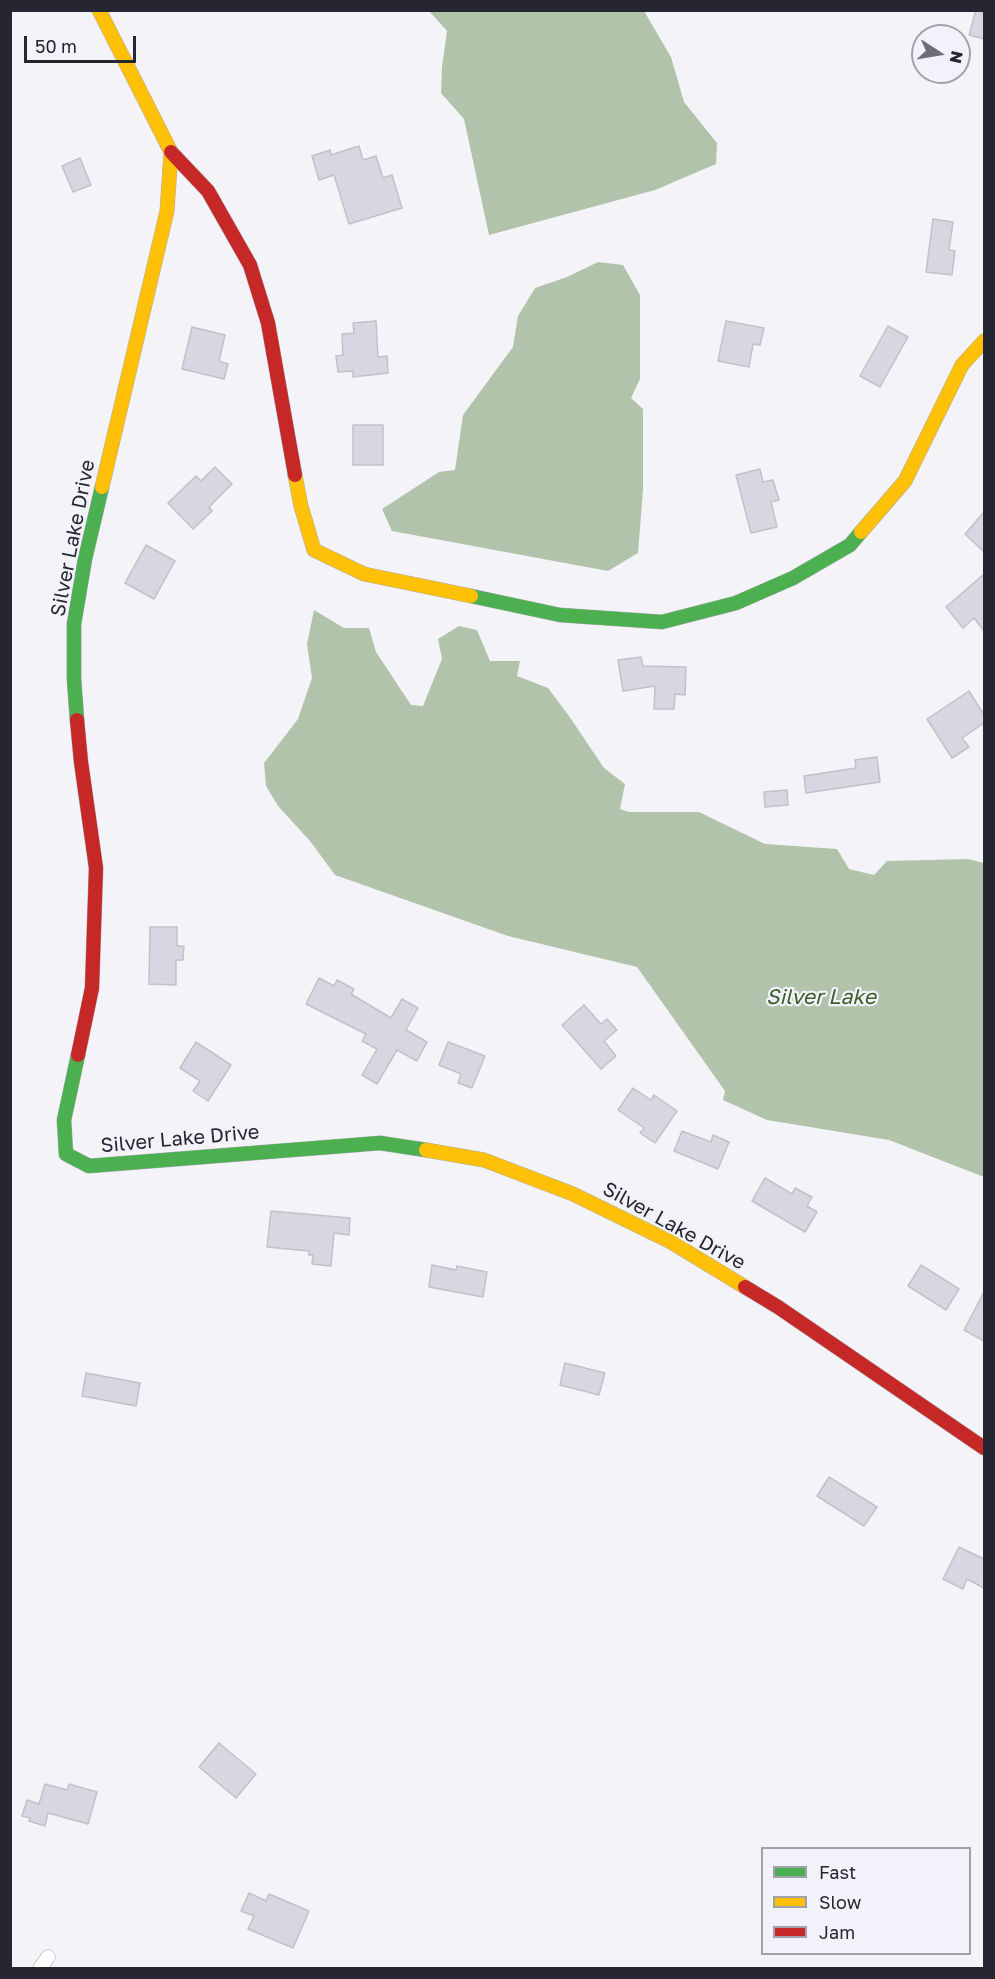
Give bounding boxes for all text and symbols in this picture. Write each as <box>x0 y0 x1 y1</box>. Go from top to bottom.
scale bar <box>27 24 140 62</box>
north arrow <box>911 24 971 84</box>
text: 50 m <box>35 35 77 57</box>
text: N <box>946 49 968 65</box>
street label: Silver Lake Drive <box>46 458 100 618</box>
water label: Silver Lake <box>766 984 876 1010</box>
street label: Silver Lake Drive <box>100 1120 260 1158</box>
street label: Silver Lake Drive <box>599 1177 749 1275</box>
legend <box>761 1847 971 1955</box>
text: Fast <box>819 1861 856 1883</box>
text: Slow <box>819 1891 861 1913</box>
text: Jam <box>819 1921 855 1943</box>

